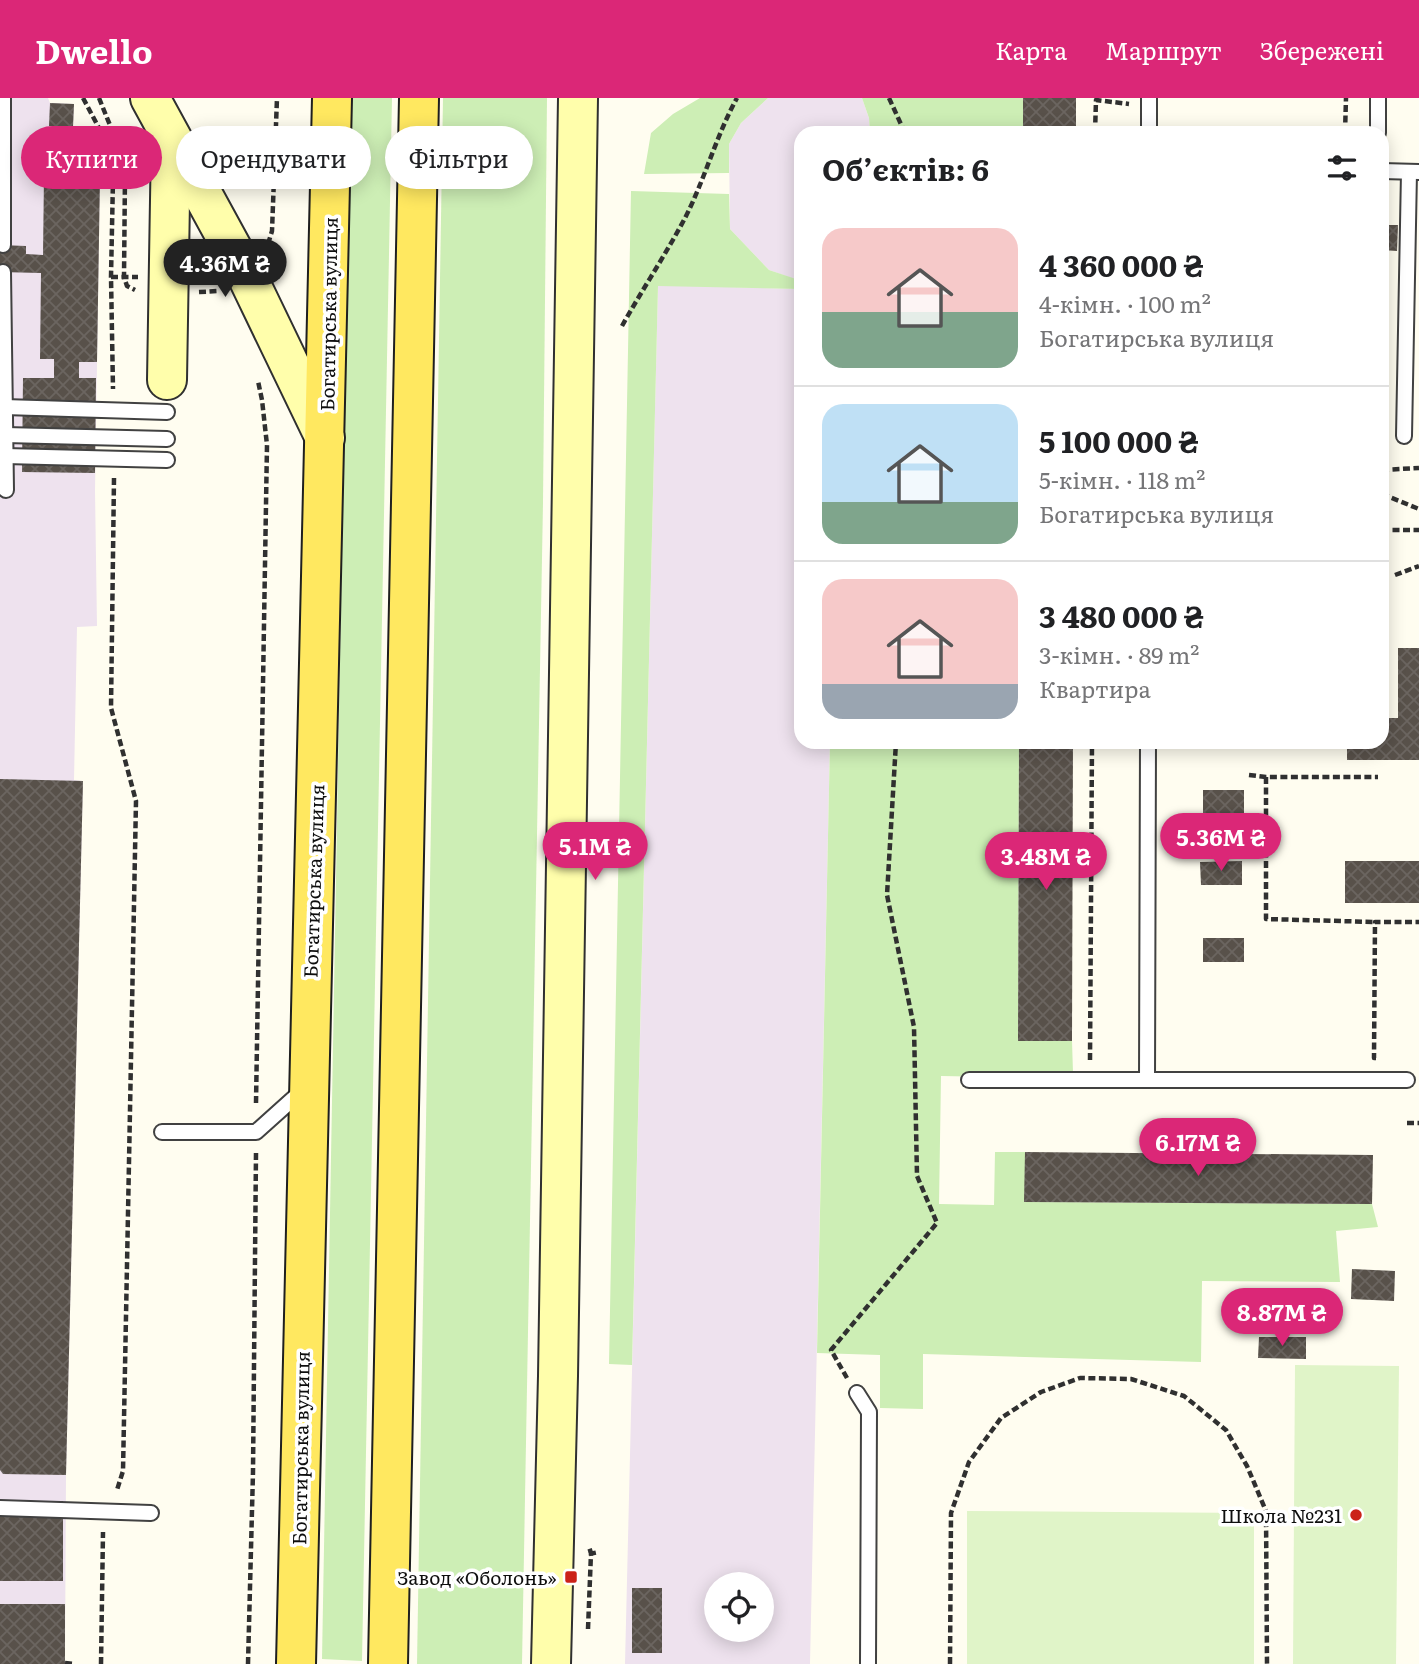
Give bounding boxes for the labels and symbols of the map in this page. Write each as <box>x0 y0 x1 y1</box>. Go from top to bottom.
street label: Богатирська вулиця <box>312 217 344 411</box>
pin: 4.36M ₴ <box>160 240 290 299</box>
street label: Богатирська вулиця <box>296 784 330 978</box>
pin: 5.36M ₴ <box>1156 814 1286 873</box>
pin: 5.1M ₴ <box>538 822 652 882</box>
pin: 3.48M ₴ <box>981 832 1111 892</box>
pin: 6.17M ₴ <box>1133 1118 1263 1178</box>
pin: 8.87M ₴ <box>1217 1288 1347 1348</box>
street label: Богатирська вулиця <box>284 1351 316 1545</box>
place label: Школа №231 <box>1220 1501 1342 1529</box>
marker: Школа №231 <box>1348 1507 1364 1523</box>
place label: Завод «Оболонь» <box>397 1563 557 1591</box>
marker: Завод «Оболонь» <box>563 1569 579 1585</box>

